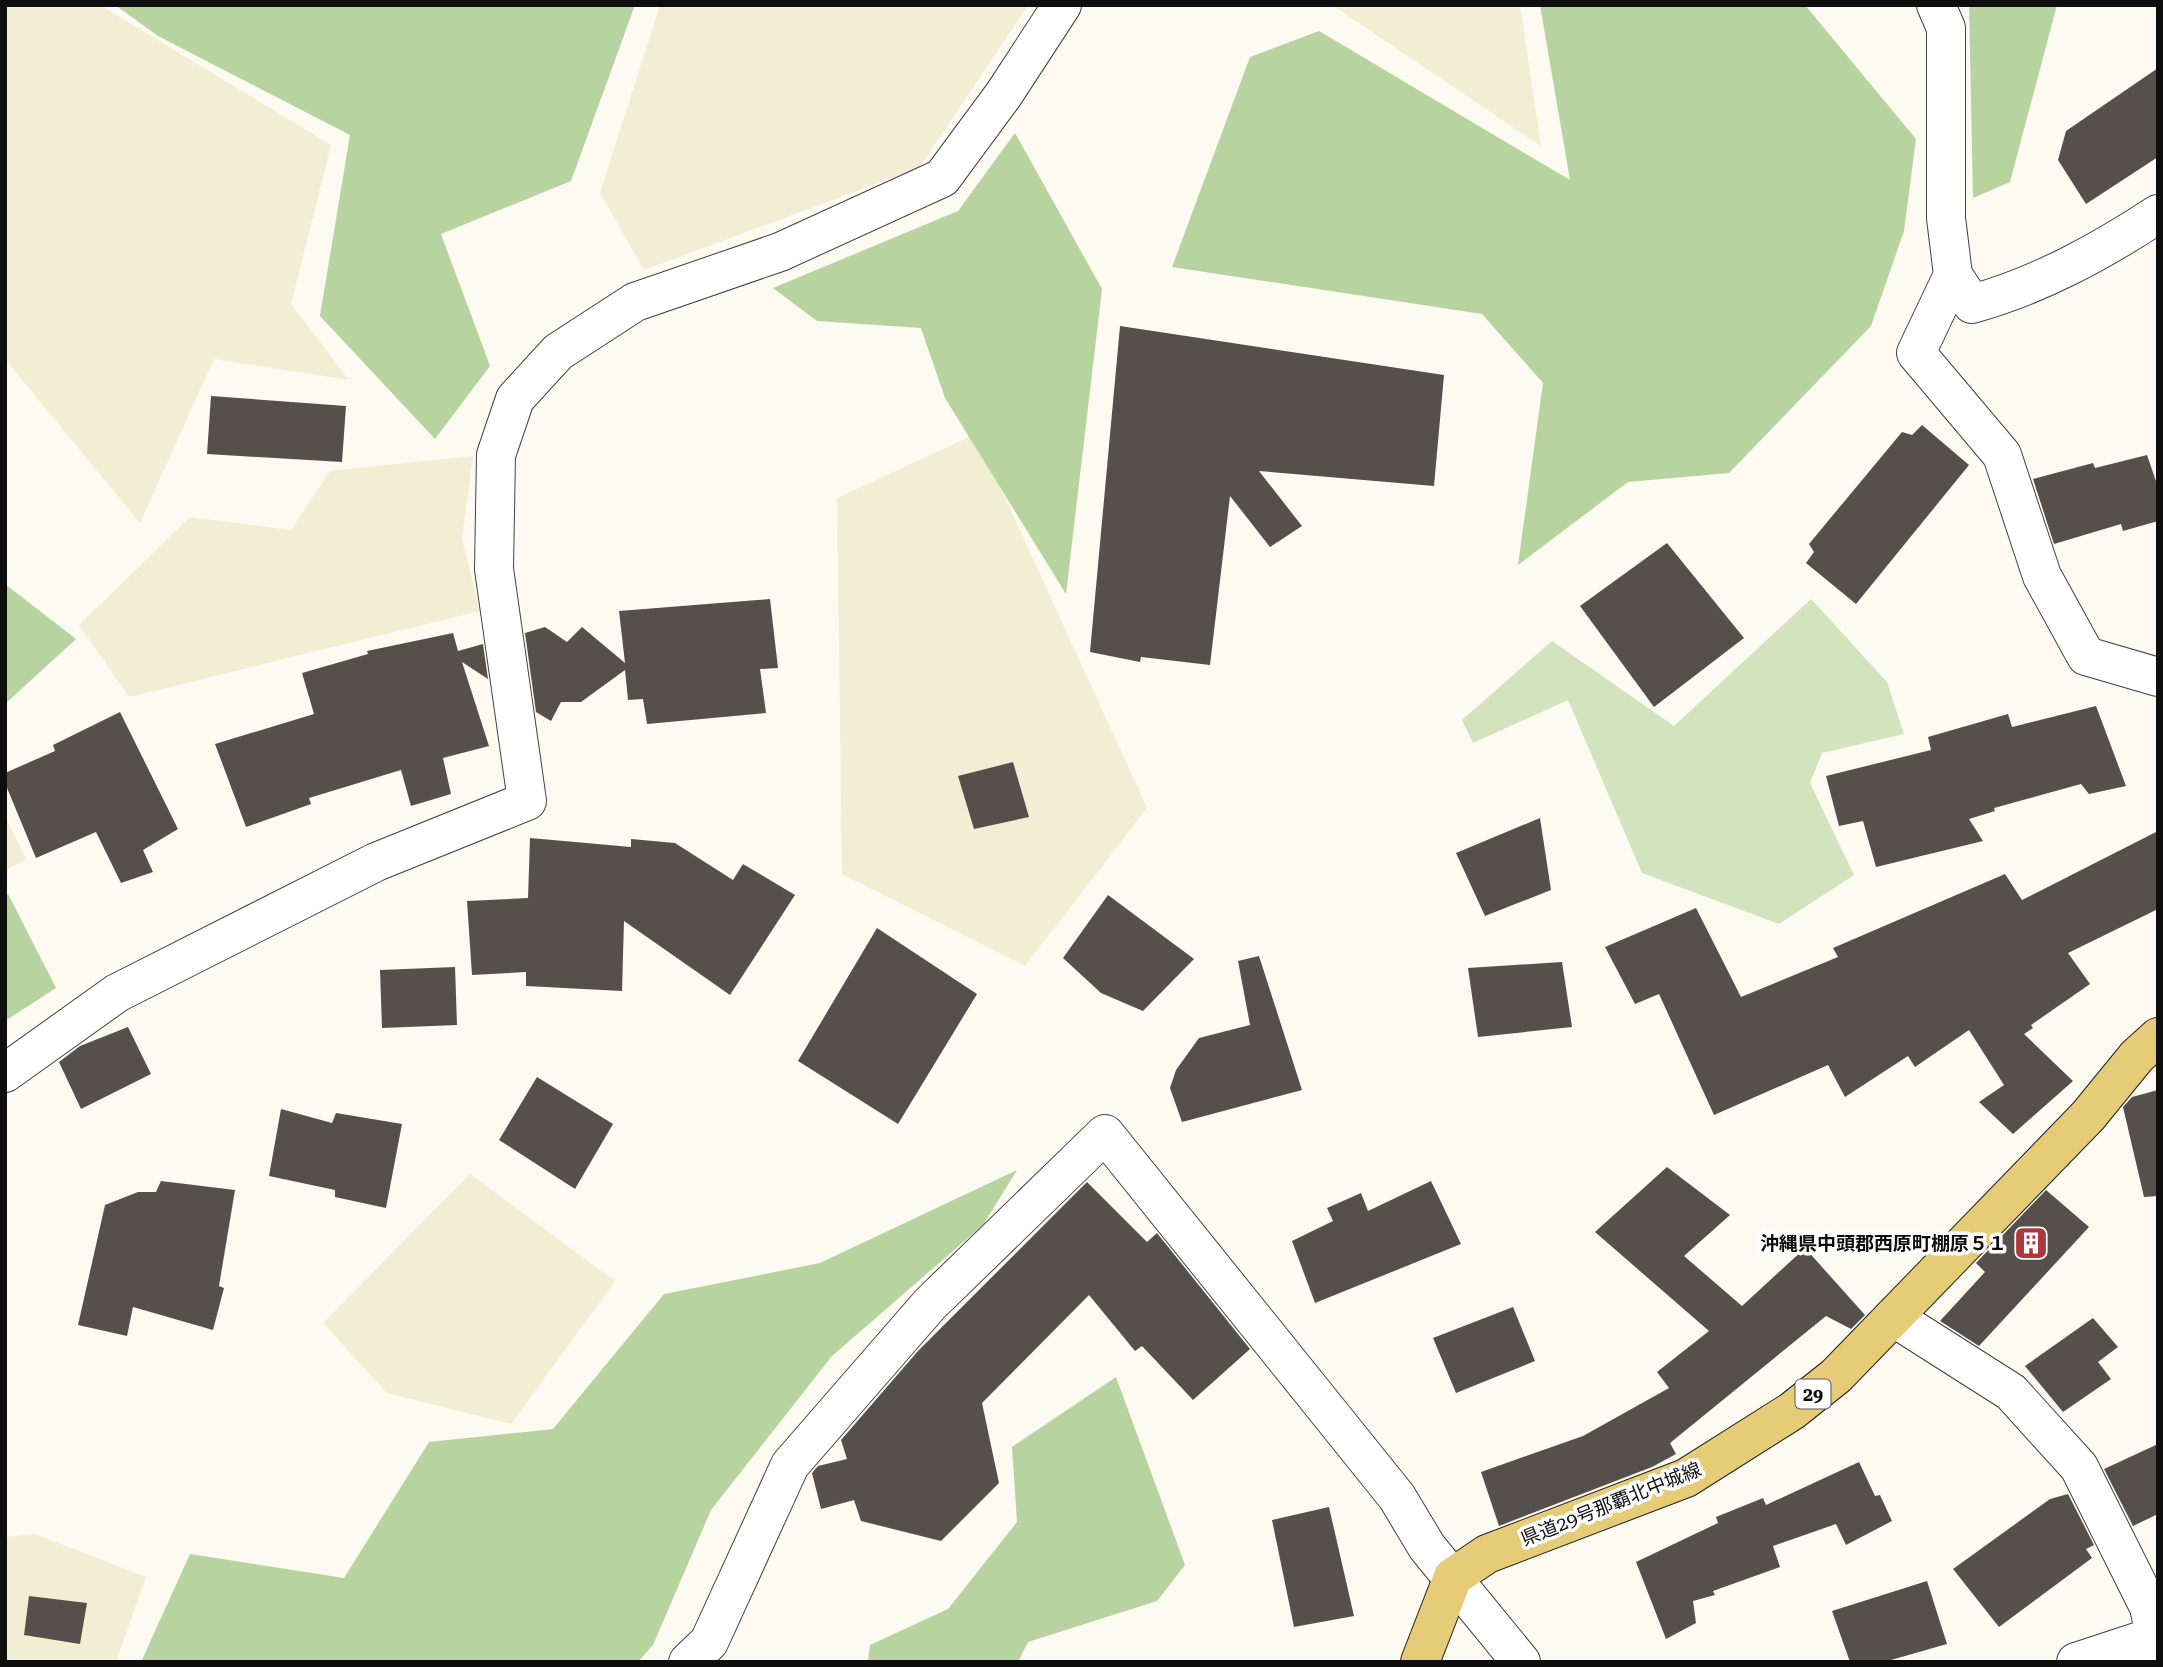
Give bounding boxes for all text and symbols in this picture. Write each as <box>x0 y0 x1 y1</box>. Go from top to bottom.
building icon: 沖縄県中頭郡西原町棚原５１ <box>2012 1224 2050 1262</box>
place label: 沖縄県中頭郡西原町棚原５１ <box>1760 1232 2007 1255</box>
road number: 29 <box>1796 1380 1830 1408</box>
street label: 県道29号那覇北中城線 <box>1518 1457 1704 1551</box>

